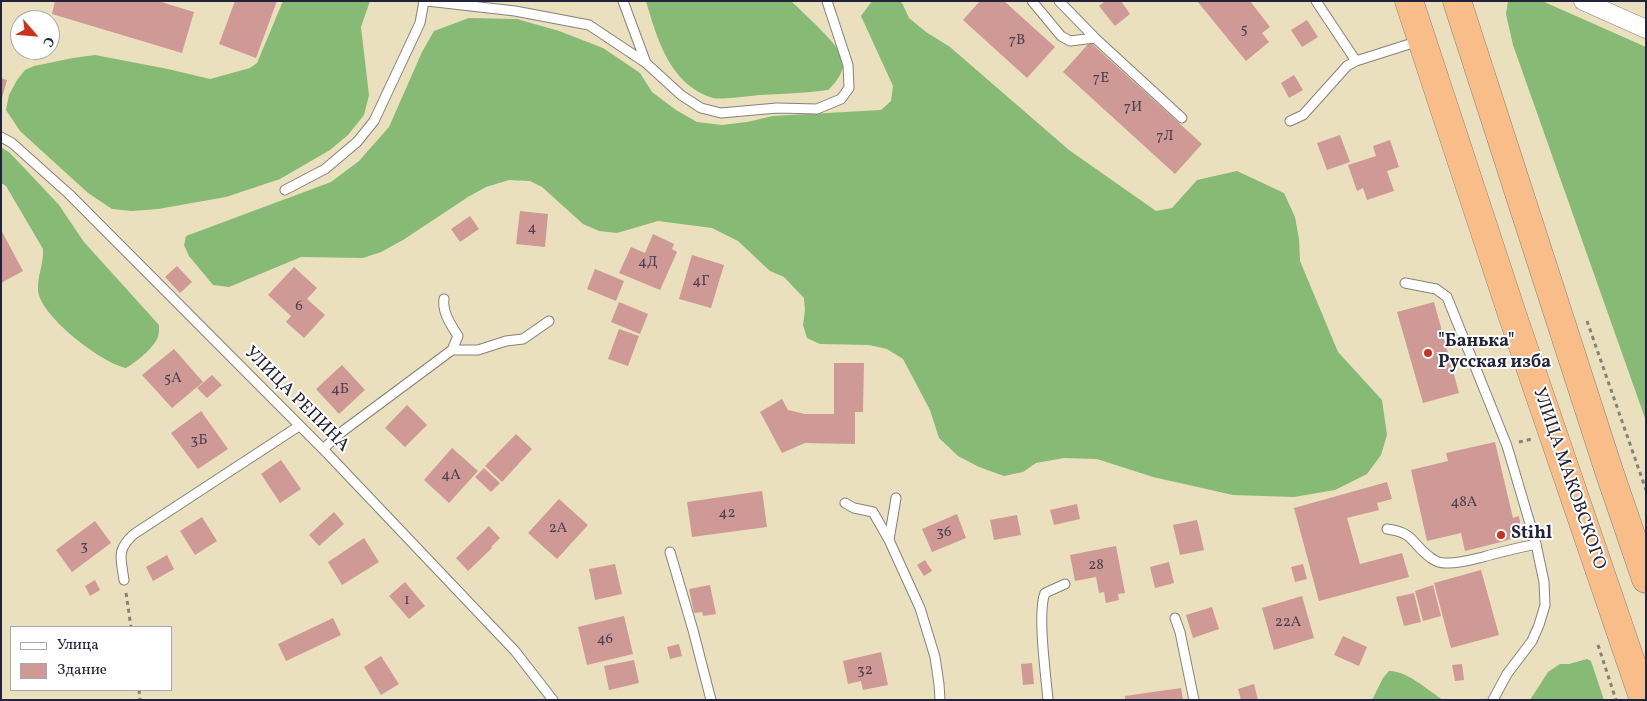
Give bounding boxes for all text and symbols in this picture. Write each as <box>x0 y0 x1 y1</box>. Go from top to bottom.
north arrow <box>10 10 60 60</box>
house number: 5 <box>1240 21 1248 39</box>
house number: 7В <box>1009 32 1025 50</box>
text: С <box>37 33 58 50</box>
house number: 7Е <box>1093 70 1109 88</box>
house number: 7И <box>1124 99 1142 117</box>
house number: 7Л <box>1156 128 1174 146</box>
house number: 4 <box>528 220 536 238</box>
house number: 4Д <box>638 254 658 272</box>
house number: 4Г <box>692 273 710 291</box>
house number: 6 <box>295 298 303 316</box>
place label: "Банька" Русская изба <box>1438 332 1551 374</box>
street label: УЛИЦА РЕПИНА <box>239 343 353 457</box>
marker: "Банька" Русская изба <box>1422 347 1434 359</box>
house number: 5А <box>164 370 182 388</box>
house number: 4Б <box>331 381 349 399</box>
street label: УЛИЦА МАКОВСКОГО <box>1527 385 1609 573</box>
house number: 3Б <box>191 432 207 450</box>
house number: 4А <box>441 467 461 485</box>
house number: 48А <box>1451 494 1477 512</box>
house number: 42 <box>718 505 736 523</box>
house number: 2А <box>549 520 567 538</box>
house number: 36 <box>936 524 952 542</box>
place label: Stihl <box>1511 524 1552 546</box>
marker: Stihl <box>1495 529 1507 541</box>
house number: 3 <box>80 538 88 556</box>
house number: 28 <box>1088 557 1104 575</box>
house number: 1 <box>404 592 410 610</box>
house number: 22А <box>1275 614 1301 632</box>
legend <box>10 626 172 691</box>
house number: 46 <box>597 631 613 649</box>
text: Улица <box>57 635 99 656</box>
text: Здание <box>57 660 107 681</box>
house number: 32 <box>857 662 873 680</box>

